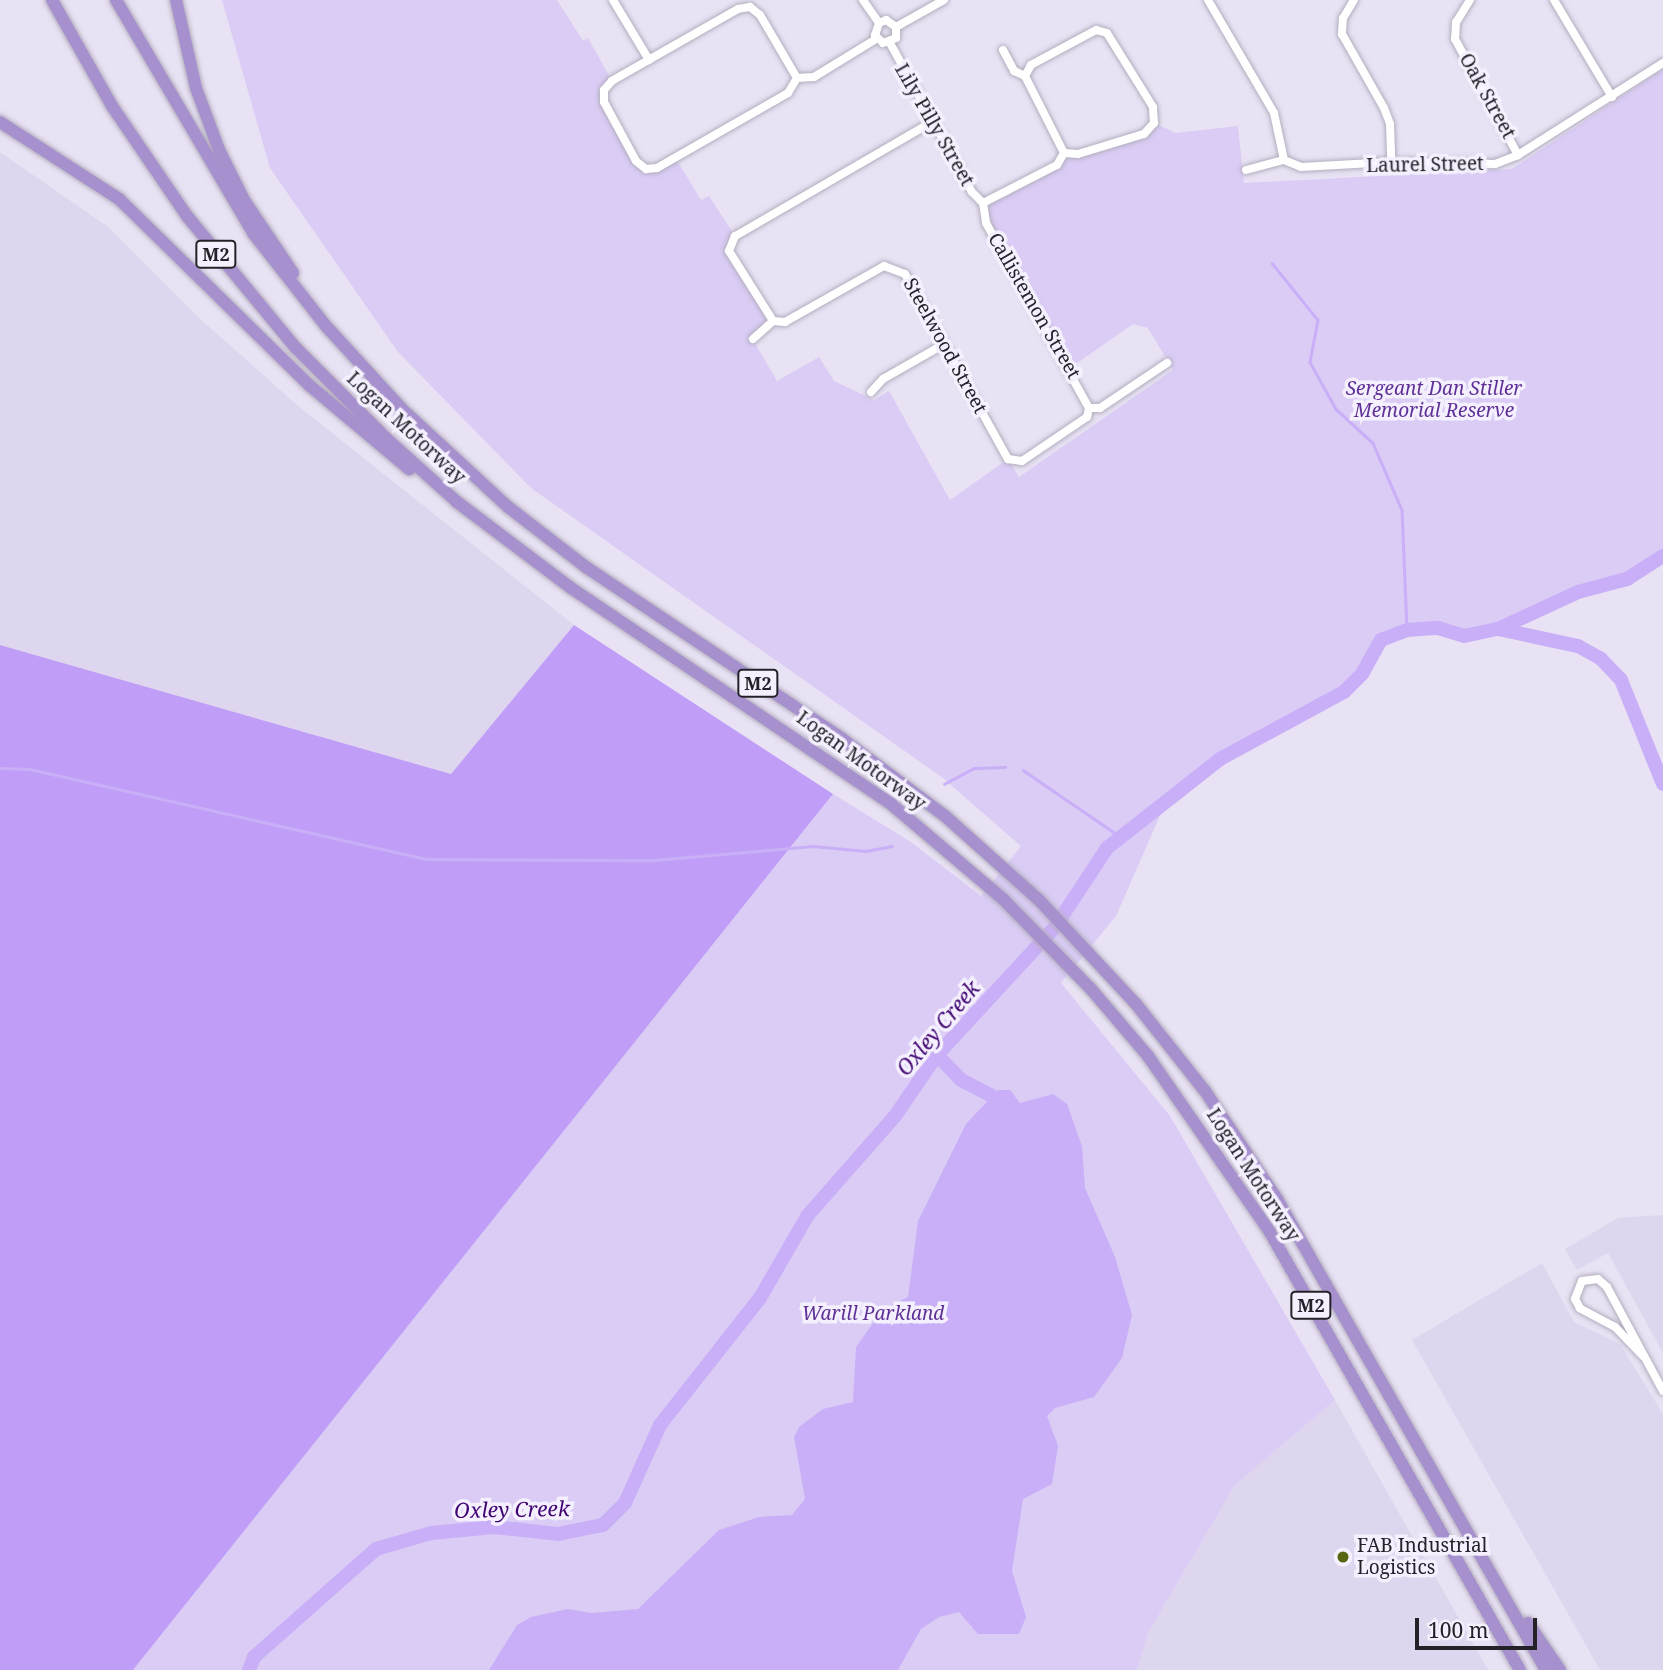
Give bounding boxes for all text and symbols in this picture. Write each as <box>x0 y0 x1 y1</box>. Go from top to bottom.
street label: Oak Street <box>1454 49 1520 143</box>
street label: Lily Pilly Street <box>890 60 978 190</box>
street label: Laurel Street <box>1366 153 1484 177</box>
street label: Callistemon Street <box>983 229 1085 383</box>
road number: M2 <box>195 240 237 268</box>
street label: Steelwood Street <box>898 274 992 418</box>
street label: Logan Motorway <box>342 367 470 489</box>
park label: Sergeant Dan Stiller Memorial Reserve <box>1346 378 1522 422</box>
road number: M2 <box>737 668 779 698</box>
street label: Logan Motorway <box>792 707 930 815</box>
water label: Oxley Creek <box>891 976 985 1080</box>
street label: Logan Motorway <box>1202 1104 1304 1246</box>
road number: M2 <box>1290 1290 1332 1320</box>
park label: Warill Parkland <box>802 1303 944 1325</box>
water label: Oxley Creek <box>454 1495 570 1523</box>
place label: FAB Industrial Logistics <box>1357 1535 1487 1579</box>
marker: FAB Industrial Logistics <box>1335 1549 1351 1565</box>
scale bar <box>1418 1604 1540 1648</box>
text: 100 m <box>1428 1616 1489 1644</box>

